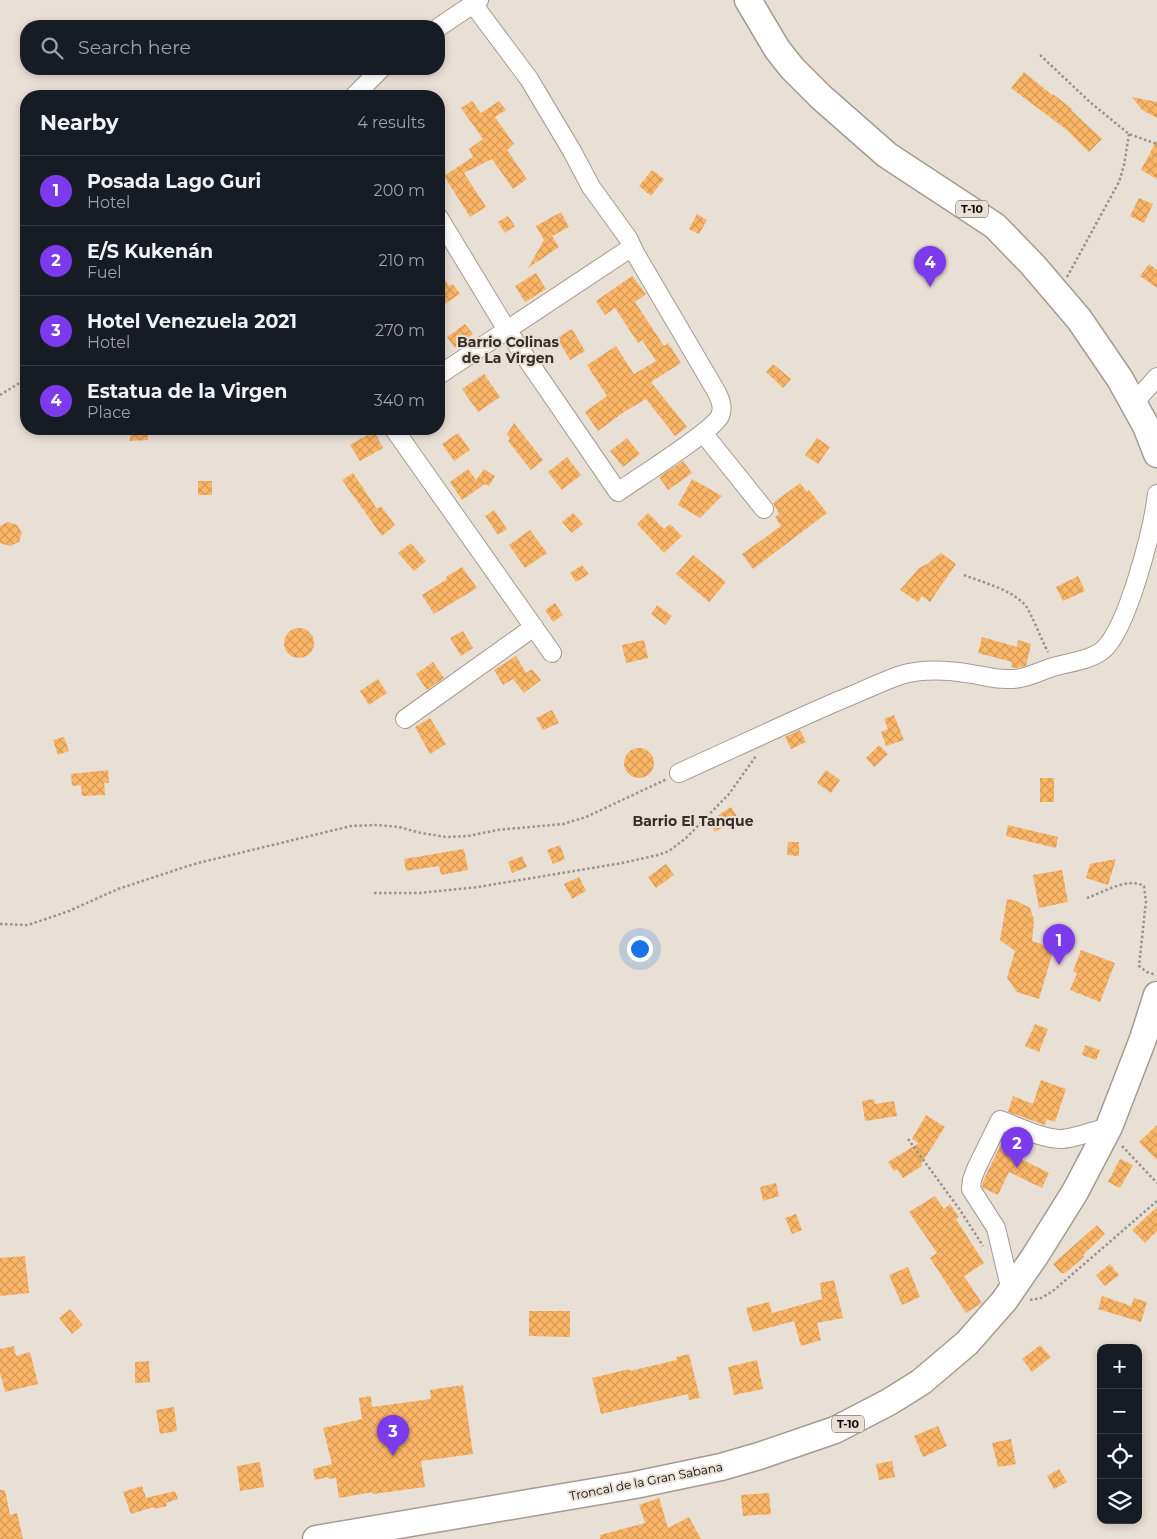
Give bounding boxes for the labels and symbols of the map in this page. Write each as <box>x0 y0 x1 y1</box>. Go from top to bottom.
road number: T-10 <box>956 200 988 218</box>
pin: 4 <box>914 246 946 287</box>
district label: Barrio Colinas de La Virgen <box>457 333 560 367</box>
district label: Barrio El Tanque <box>633 812 754 830</box>
pin: 1 <box>1043 924 1075 965</box>
your location <box>627 936 653 962</box>
pin: 2 <box>1001 1127 1033 1168</box>
pin: 3 <box>377 1415 409 1456</box>
road number: T-10 <box>832 1416 864 1432</box>
street label: Troncal de la Gran Sabana <box>568 1459 724 1503</box>

